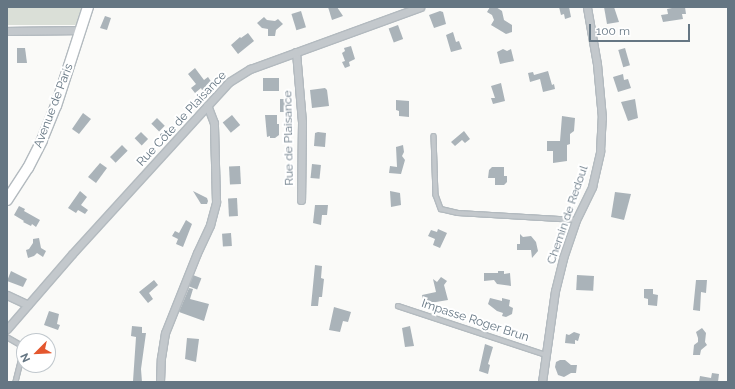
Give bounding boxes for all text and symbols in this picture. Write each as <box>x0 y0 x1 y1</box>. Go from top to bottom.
scale bar <box>591 16 692 42</box>
text: 100 m <box>596 24 630 38</box>
street label: Avenue de Paris <box>31 62 77 150</box>
street label: Rue Côte de Plaisance <box>134 69 230 169</box>
street label: Rue de Plaisance <box>281 90 297 186</box>
street label: Chemin de Redoul <box>544 164 592 266</box>
street label: Impasse Roger Brun <box>419 297 531 345</box>
north arrow <box>16 333 56 373</box>
text: N <box>18 351 33 364</box>

